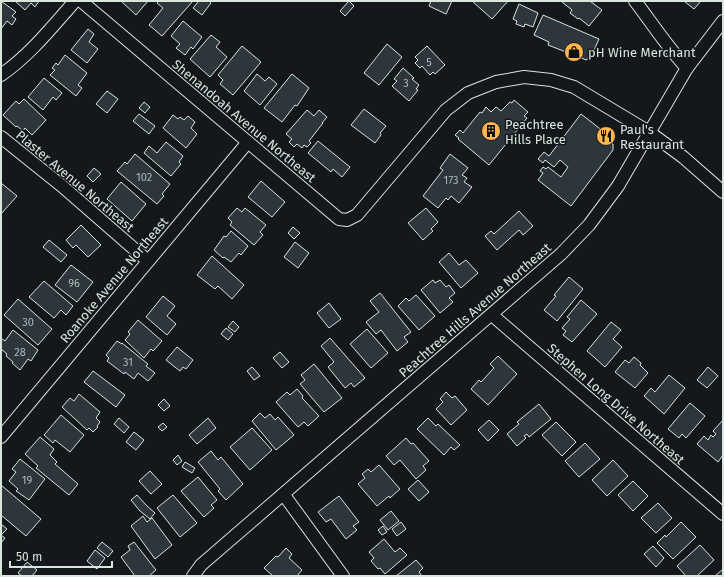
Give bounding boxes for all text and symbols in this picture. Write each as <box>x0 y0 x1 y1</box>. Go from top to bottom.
shop icon: pH Wine Merchant <box>563 41 585 63</box>
place label: pH Wine Merchant <box>588 45 696 60</box>
house number: 5 <box>426 56 432 69</box>
street label: Shenandoah Avenue Northeast <box>169 57 319 186</box>
house number: 3 <box>403 77 409 90</box>
place label: Peachtree Hills Place <box>505 117 566 147</box>
building icon: Peachtree Hills Place <box>480 120 502 142</box>
place label: Paul's Restaurant <box>620 122 684 152</box>
restaurant icon: Paul's Restaurant <box>595 125 617 147</box>
street label: Plaster Avenue Northeast <box>13 127 137 235</box>
house number: 102 <box>136 171 152 184</box>
house number: 173 <box>443 174 459 187</box>
street label: Roanoke Avenue Northeast <box>57 214 171 346</box>
street label: Peachtree Hills Avenue Northeast <box>396 240 554 380</box>
house number: 96 <box>68 277 80 290</box>
house number: 30 <box>22 316 34 329</box>
street label: Stephen Long Drive Northeast <box>545 341 688 468</box>
house number: 28 <box>14 346 26 359</box>
house number: 31 <box>123 356 133 369</box>
house number: 19 <box>22 474 32 487</box>
scale bar <box>10 543 112 569</box>
text: 50 m <box>16 550 42 564</box>

